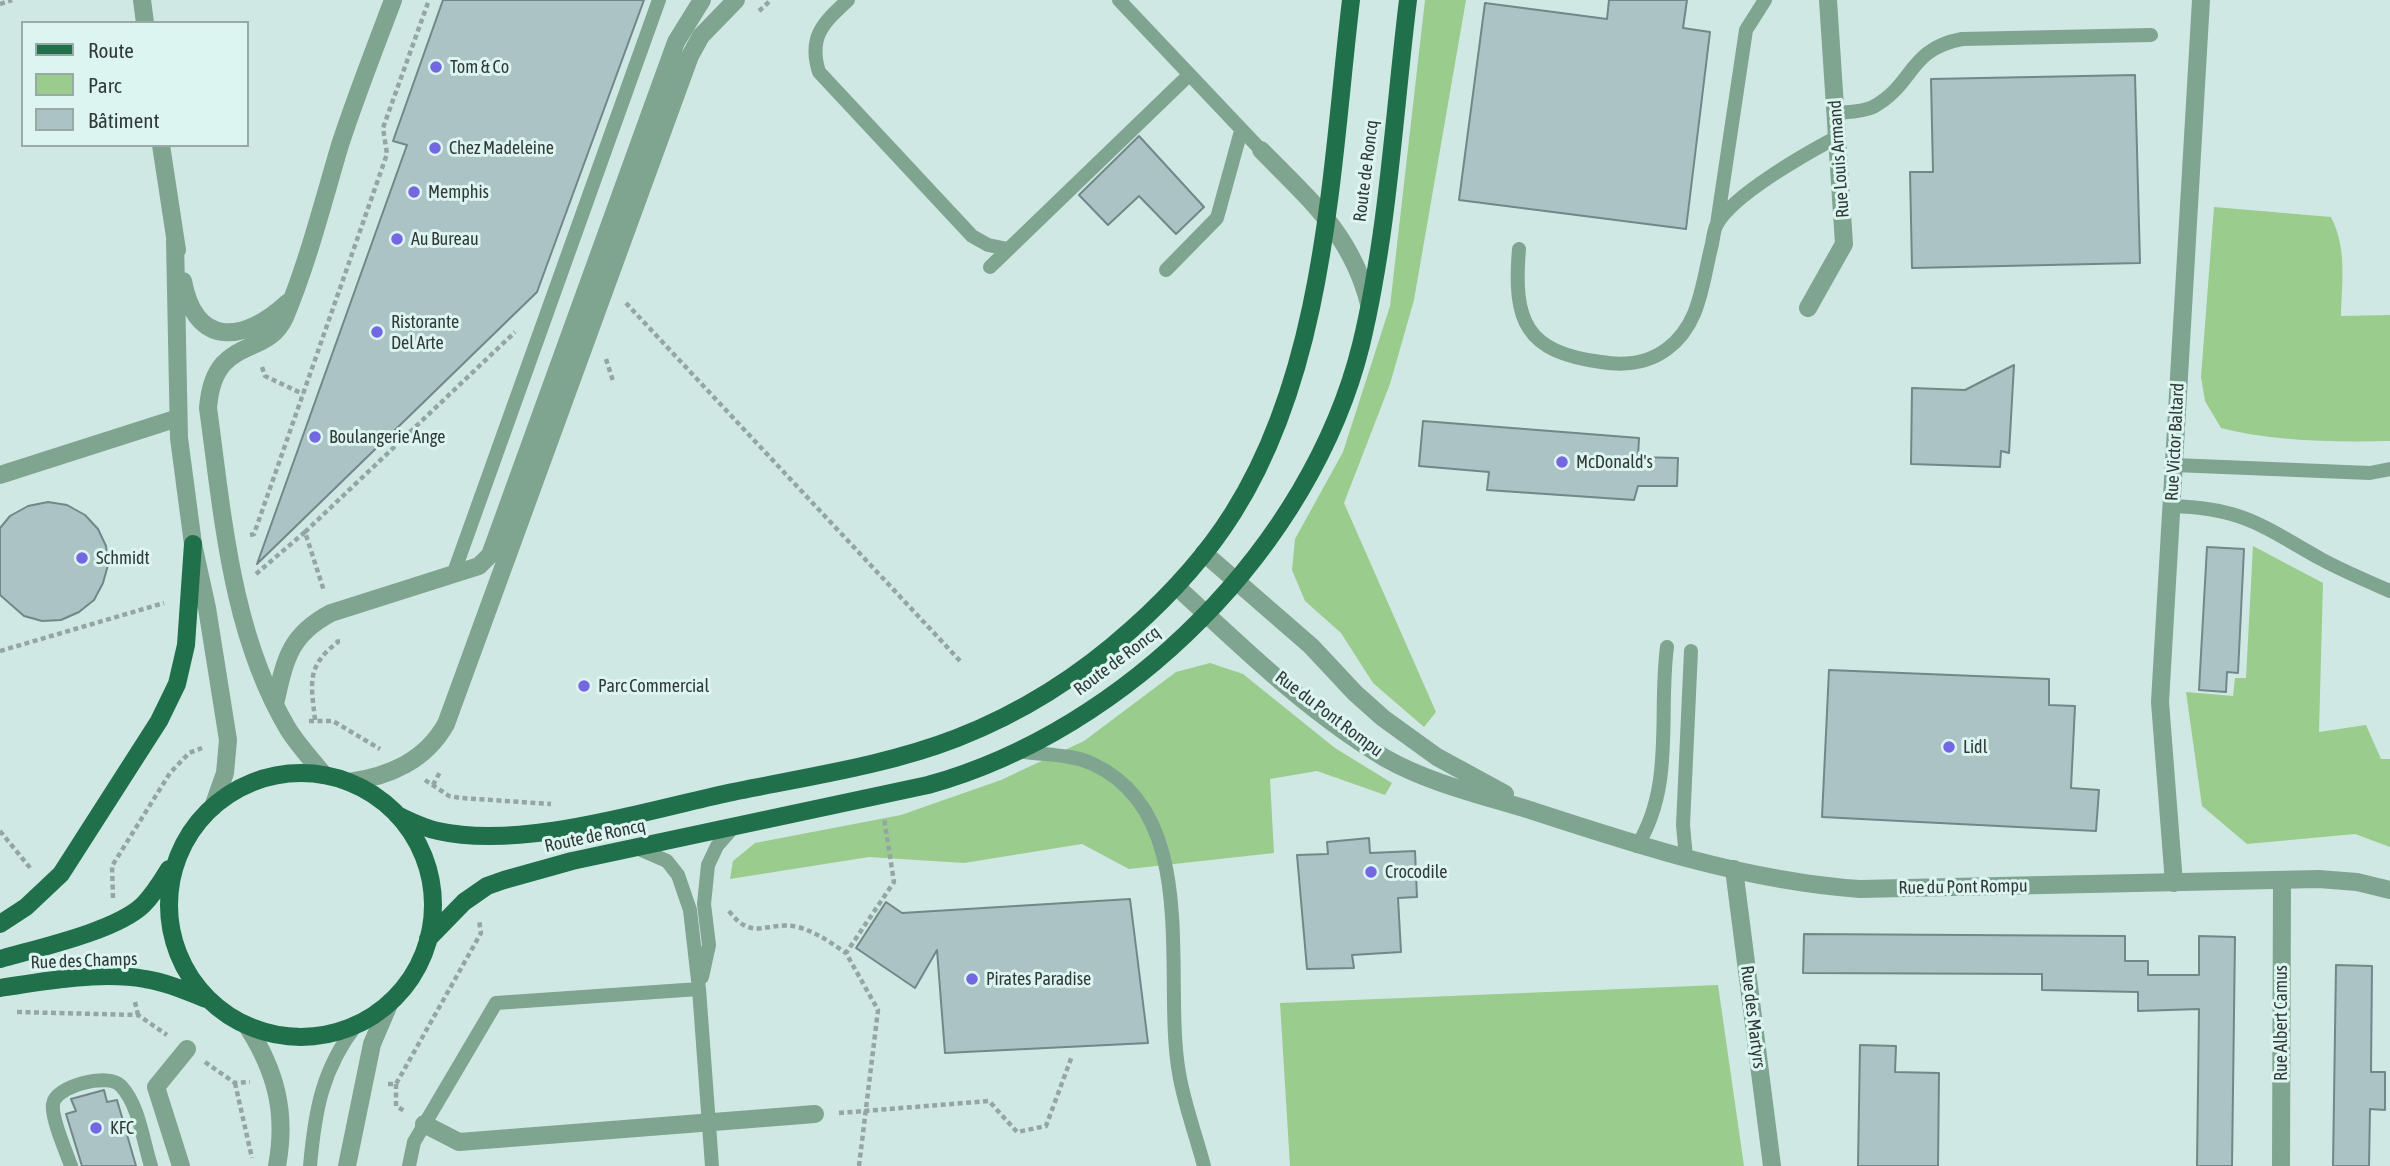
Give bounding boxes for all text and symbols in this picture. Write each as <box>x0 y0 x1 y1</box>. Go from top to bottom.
legend <box>21 21 248 147</box>
text: Route <box>88 38 134 62</box>
place label: Tom & Co <box>450 56 509 78</box>
marker: Tom & Co <box>428 59 444 75</box>
text: Parc <box>88 73 122 97</box>
street label: Rue Louis Armand <box>1824 99 1854 219</box>
text: Bâtiment <box>88 108 159 132</box>
street label: Route de Roncq <box>1349 119 1383 223</box>
place label: Chez Madeleine <box>449 137 554 159</box>
marker: Chez Madeleine <box>427 140 443 156</box>
place label: Memphis <box>428 181 489 203</box>
marker: Memphis <box>406 184 422 200</box>
place label: Au Bureau <box>411 228 479 250</box>
marker: Au Bureau <box>389 231 405 247</box>
place label: Ristorante Del Arte <box>391 311 459 354</box>
marker: Ristorante Del Arte <box>369 324 385 340</box>
street label: Rue Victor Baltard <box>2161 382 2189 502</box>
place label: Boulangerie Ange <box>329 426 445 448</box>
marker: Boulangerie Ange <box>307 429 323 445</box>
place label: McDonald's <box>1576 451 1653 473</box>
marker: McDonald's <box>1554 454 1570 470</box>
place label: Schmidt <box>96 547 150 569</box>
marker: Schmidt <box>74 550 90 566</box>
street label: Route de Roncq <box>1070 622 1164 700</box>
street label: Rue du Pont Rompu <box>1271 667 1387 761</box>
place label: Parc Commercial <box>598 675 709 697</box>
marker: Parc Commercial <box>576 678 592 694</box>
place label: Lidl <box>1963 736 1987 758</box>
marker: Lidl <box>1941 739 1957 755</box>
street label: Route de Roncq <box>543 815 647 857</box>
place label: Crocodile <box>1385 861 1447 883</box>
marker: Crocodile <box>1363 864 1379 880</box>
street label: Rue du Pont Rompu <box>1898 875 2028 899</box>
street label: Rue des Champs <box>30 948 138 974</box>
street label: Rue des Martyrs <box>1736 964 1770 1070</box>
street label: Rue Albert Camus <box>2270 965 2292 1081</box>
place label: Pirates Paradise <box>986 968 1091 990</box>
marker: Pirates Paradise <box>964 971 980 987</box>
place label: KFC <box>110 1117 134 1139</box>
marker: KFC <box>88 1120 104 1136</box>

